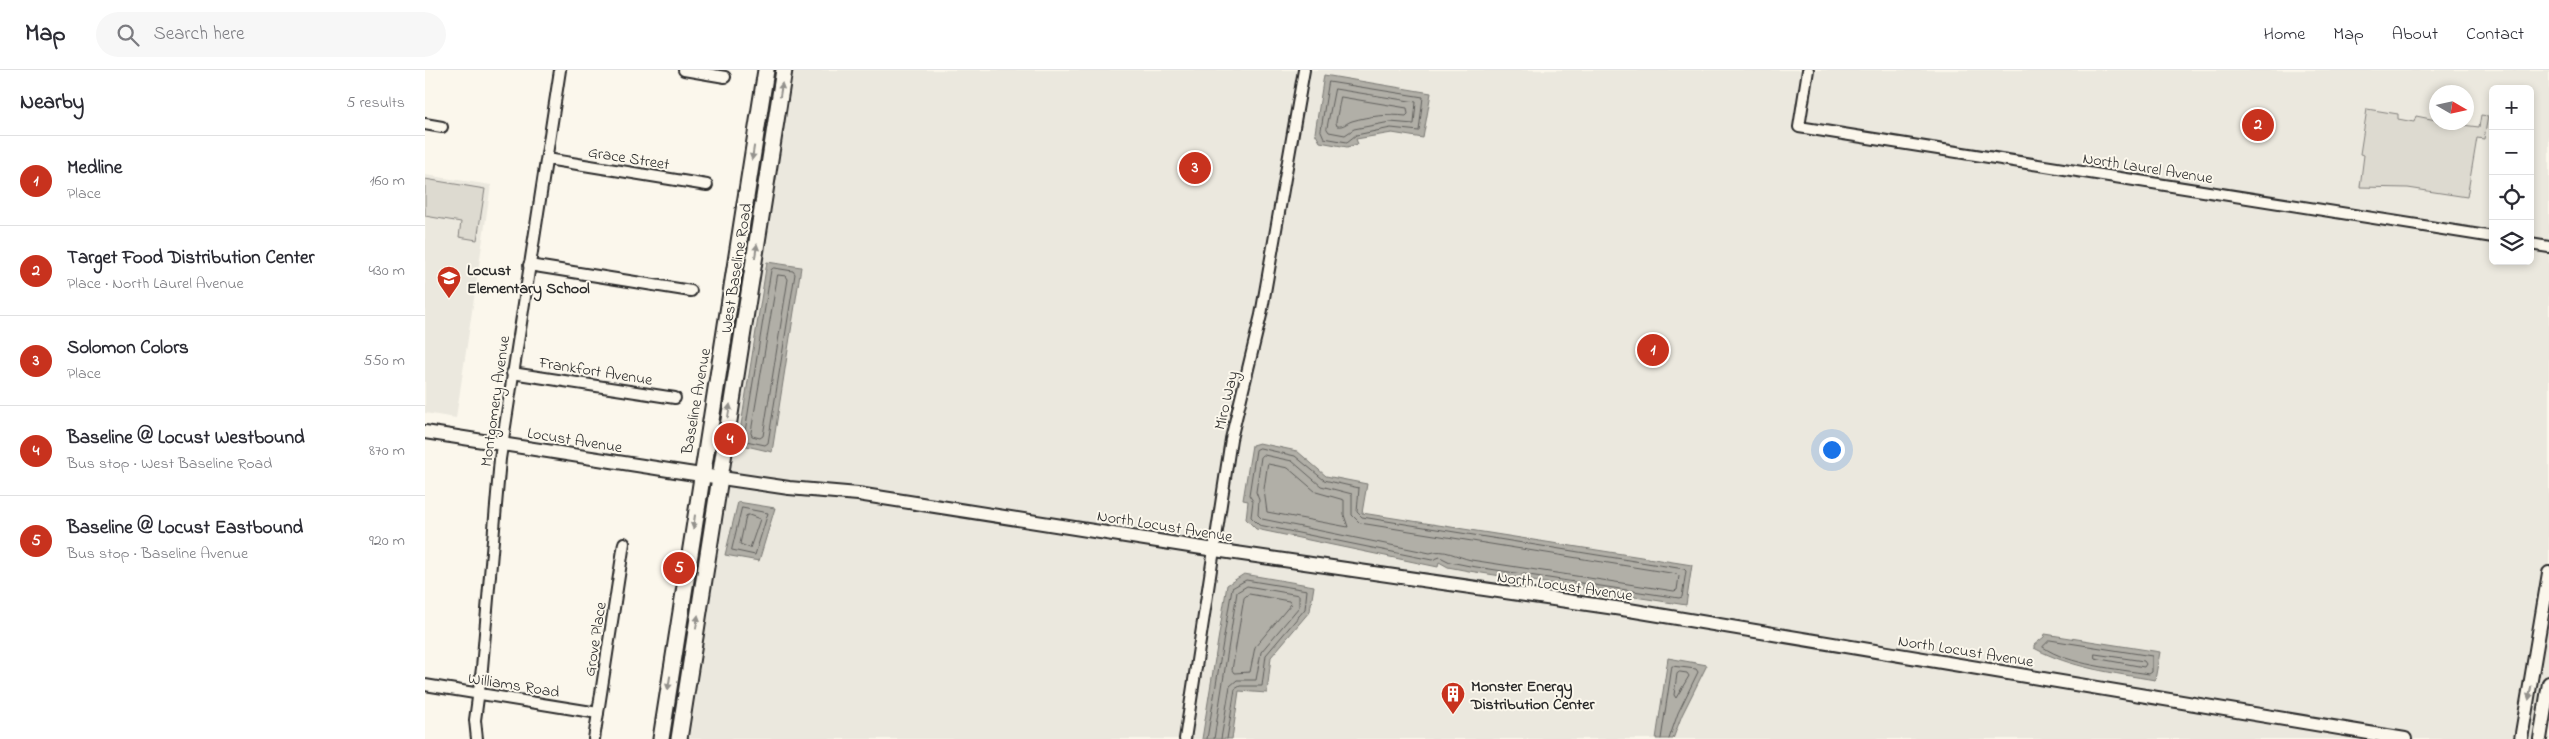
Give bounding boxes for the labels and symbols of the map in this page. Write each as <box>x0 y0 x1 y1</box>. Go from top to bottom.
one-way arrow <box>777 82 785 98</box>
north arrow <box>2429 85 2474 130</box>
pin: 2 <box>2242 106 2274 144</box>
street label: Grace Street <box>586 141 672 177</box>
one-way arrow <box>748 145 756 161</box>
street label: North Laurel Avenue <box>2081 147 2215 191</box>
pin: 3 <box>1179 149 1211 187</box>
street label: West Baseline Road <box>715 202 759 335</box>
one-way arrow <box>752 243 760 259</box>
place label: Locust Elementary School <box>467 259 590 302</box>
school or university icon: Locust Elementary School <box>436 265 462 299</box>
pin: 1 <box>1637 331 1669 369</box>
street label: Montgomery Avenue <box>475 333 517 468</box>
street label: Baseline Avenue <box>676 346 718 457</box>
street label: Frankfort Avenue <box>536 351 655 393</box>
street label: Miro Way <box>1209 369 1245 432</box>
one-way arrow <box>726 403 734 419</box>
pin: 4 <box>714 420 746 458</box>
street label: Locust Avenue <box>525 422 625 460</box>
your location <box>1819 437 1845 463</box>
street label: North Locust Avenue <box>1095 504 1235 550</box>
one-way arrow <box>690 515 698 531</box>
pin: 5 <box>663 549 695 587</box>
street label: North Locust Avenue <box>1495 566 1635 609</box>
street label: Grove Place <box>578 600 614 678</box>
one-way arrow <box>693 613 701 629</box>
street label: North Locust Avenue <box>1896 629 2036 675</box>
street label: Williams Road <box>466 667 561 705</box>
one-way arrow <box>665 675 673 691</box>
place label: Monster Energy Distribution Center <box>1470 675 1595 717</box>
building icon: Monster Energy Distribution Center <box>1440 681 1466 715</box>
one-way arrow <box>2525 685 2533 701</box>

